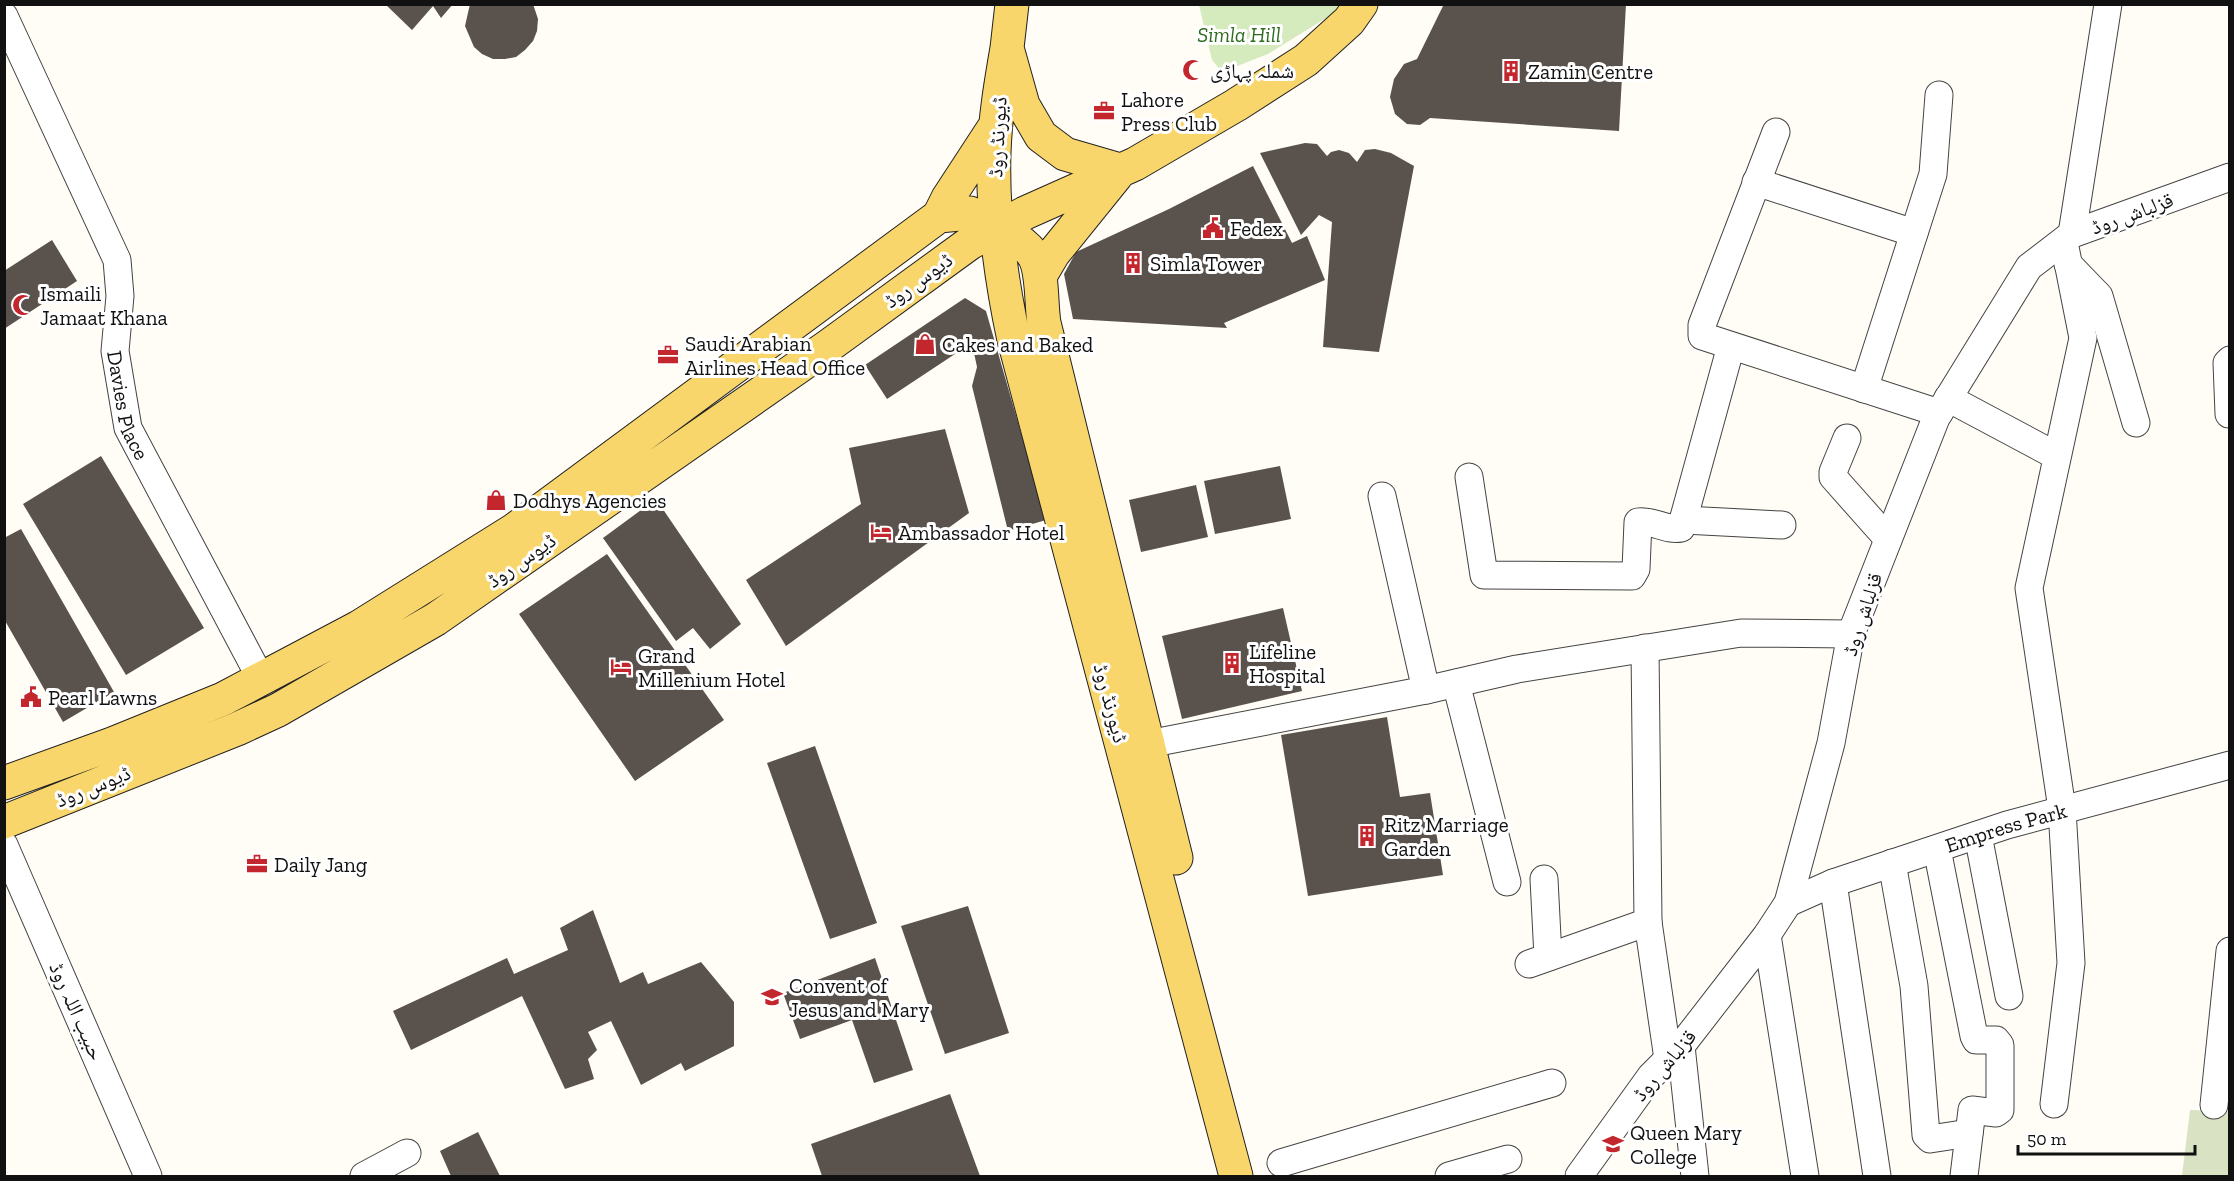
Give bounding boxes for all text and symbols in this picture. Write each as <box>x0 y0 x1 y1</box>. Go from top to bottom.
park label: Simla Hill <box>1197 22 1281 47</box>
mosque icon: شملہ پہاڑی <box>1181 58 1205 82</box>
place label: شملہ پہاڑی <box>1210 58 1294 83</box>
building icon: Zamin Centre <box>1499 59 1523 83</box>
place label: Zamin Centre <box>1528 59 1653 84</box>
place label: Lahore Press Club <box>1121 87 1217 136</box>
street label: ڈیورنڈ روڈ <box>982 96 1012 178</box>
office icon: Lahore Press Club <box>1092 99 1116 123</box>
street label: قزلباش روڈ <box>2087 187 2177 240</box>
public building icon: Fedex <box>1201 216 1225 240</box>
place label: Fedex <box>1230 216 1283 241</box>
street label: ڈیوس روڈ <box>879 247 958 314</box>
building icon: Simla Tower <box>1121 251 1145 275</box>
place label: Simla Tower <box>1150 251 1262 276</box>
place label: Ismaili Jamaat Khana <box>40 281 168 330</box>
mosque icon: Ismaili Jamaat Khana <box>11 293 35 317</box>
place label: Saudi Arabian Airlines Head Office <box>685 331 865 380</box>
shop icon: Cakes and Baked <box>913 332 937 356</box>
place label: Cakes and Baked <box>942 332 1094 357</box>
office icon: Saudi Arabian Airlines Head Office <box>656 343 680 367</box>
street label: Davies Place <box>103 349 155 464</box>
shop icon: Dodhys Agencies <box>484 488 508 512</box>
place label: Dodhys Agencies <box>513 488 667 513</box>
hotel icon: Ambassador Hotel <box>869 520 893 544</box>
place label: Ambassador Hotel <box>898 520 1065 545</box>
street label: ڈیوس روڈ <box>482 527 561 594</box>
street label: قزلباش روڈ <box>1837 569 1888 659</box>
place label: Lifeline Hospital <box>1249 639 1326 688</box>
place label: Grand Millenium Hotel <box>638 643 786 692</box>
building icon: Lifeline Hospital <box>1220 651 1244 675</box>
hotel icon: Grand Millenium Hotel <box>609 655 633 679</box>
street label: ڈیورنڈ روڈ <box>1088 661 1134 745</box>
public building icon: Pearl Lawns <box>19 685 43 709</box>
place label: Pearl Lawns <box>48 685 157 710</box>
street label: ڈیوس روڈ <box>52 760 134 813</box>
street label: Empress Park <box>1942 797 2069 857</box>
place label: Ritz Marriage Garden <box>1384 812 1509 861</box>
building icon: Ritz Marriage Garden <box>1355 824 1379 848</box>
office icon: Daily Jang <box>245 852 269 876</box>
place label: Daily Jang <box>274 852 368 877</box>
street label: حبیب اللہ روڈ <box>44 958 110 1064</box>
place label: Convent of Jesus and Mary <box>789 973 930 1022</box>
school or university icon: Convent of Jesus and Mary <box>760 985 784 1009</box>
street label: قزلباش روڈ <box>1627 1024 1702 1107</box>
scale bar <box>2018 1118 2195 1156</box>
place label: Queen Mary College <box>1630 1120 1742 1169</box>
text: 50 m <box>2027 1128 2067 1150</box>
school or university icon: Queen Mary College <box>1601 1132 1625 1156</box>

